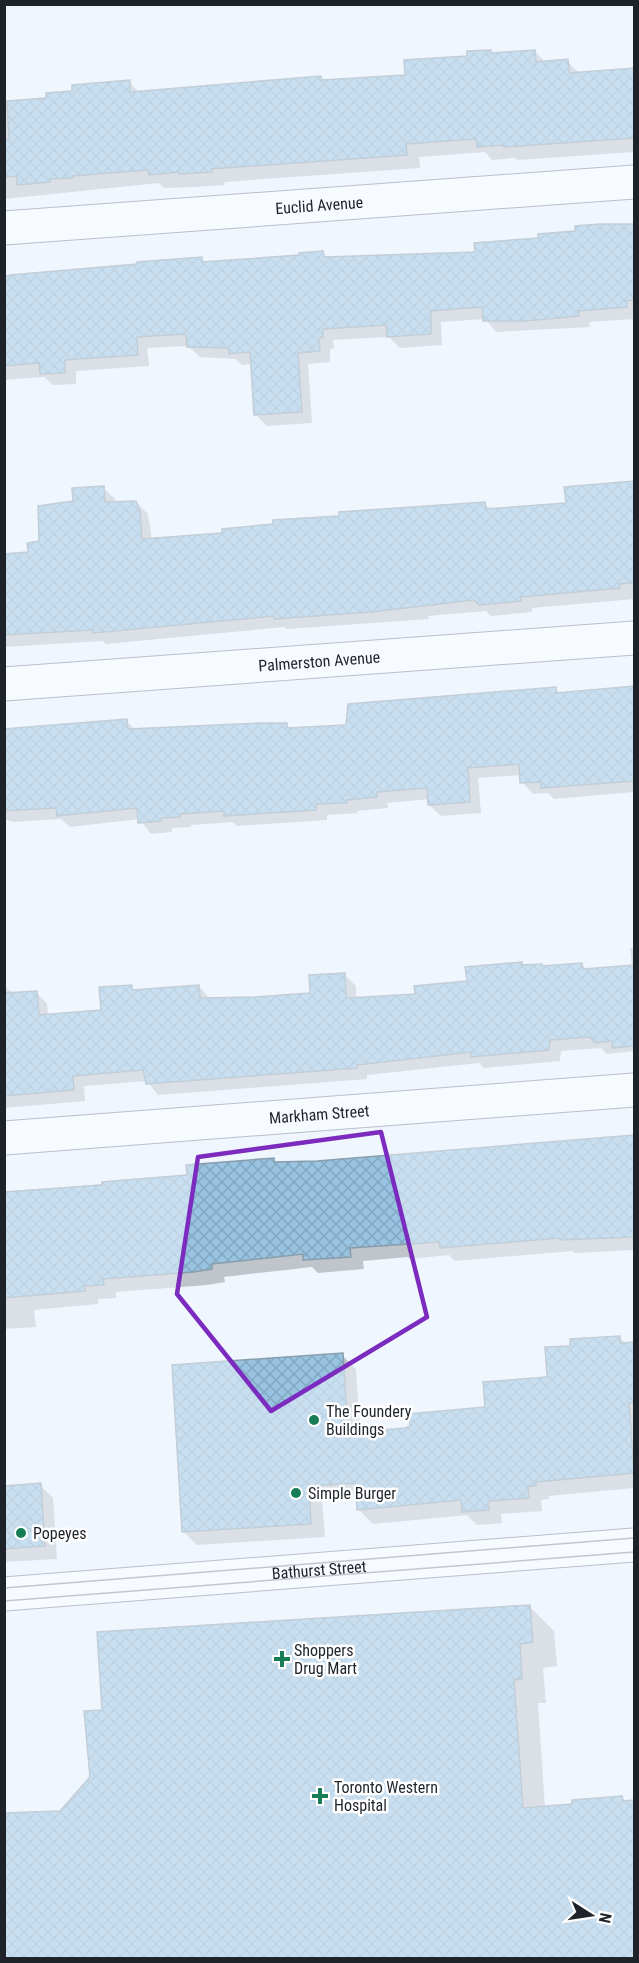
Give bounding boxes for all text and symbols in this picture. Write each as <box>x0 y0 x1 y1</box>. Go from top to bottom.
street label: Euclid Avenue <box>275 192 364 218</box>
street label: Palmerston Avenue <box>258 647 381 675</box>
street label: Markham Street <box>268 1101 370 1127</box>
place label: The Foundery Buildings <box>326 1402 412 1439</box>
marker: The Foundery Buildings <box>307 1413 321 1427</box>
place label: Simple Burger <box>308 1484 396 1503</box>
marker: Simple Burger <box>289 1486 303 1500</box>
place label: Popeyes <box>33 1524 86 1543</box>
marker: Popeyes <box>14 1526 28 1540</box>
street label: Bathurst Street <box>271 1556 367 1583</box>
place label: Shoppers Drug Mart <box>294 1641 357 1678</box>
marker: Shoppers Drug Mart <box>275 1652 289 1666</box>
place label: Toronto Western Hospital <box>334 1778 438 1815</box>
marker: Toronto Western Hospital <box>311 1787 329 1805</box>
north arrow <box>561 1885 621 1945</box>
text: N <box>595 1911 615 1925</box>

